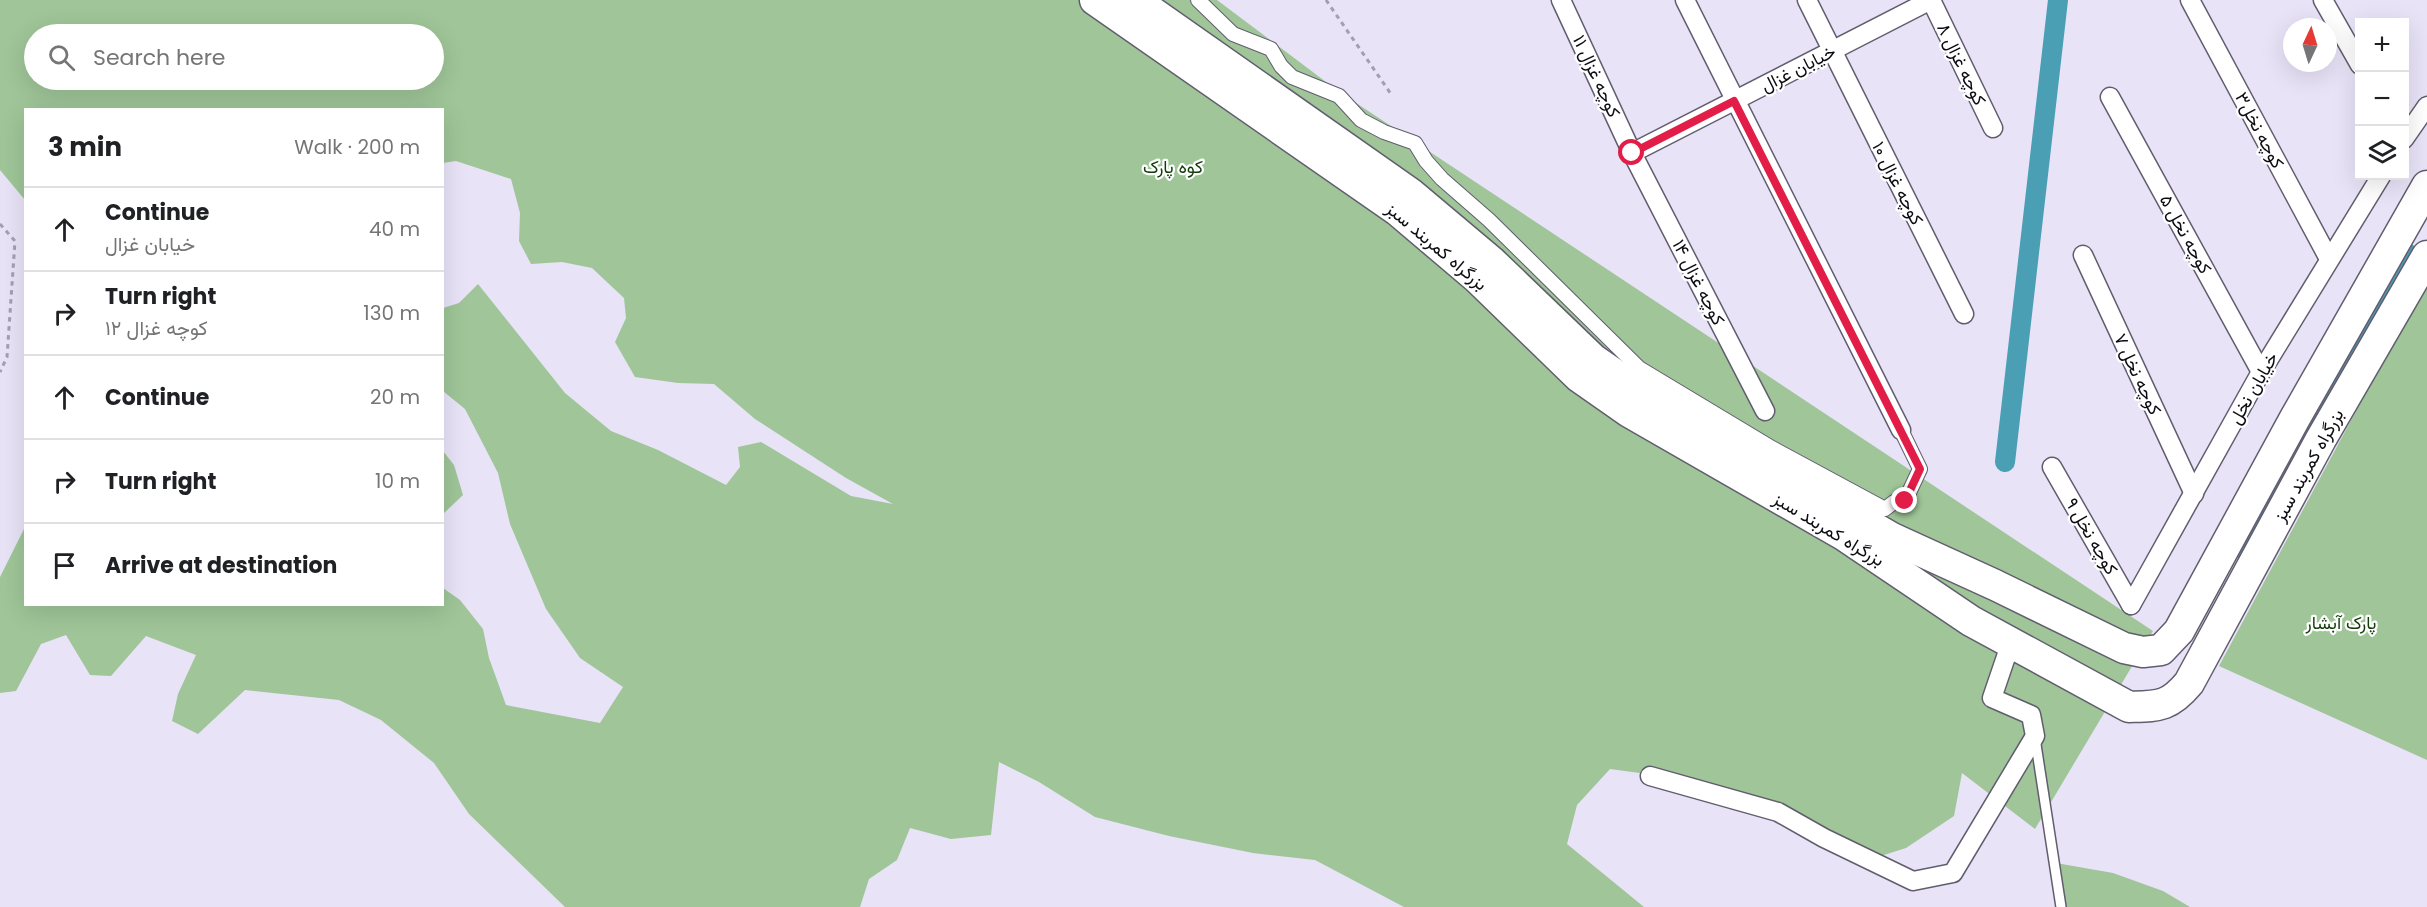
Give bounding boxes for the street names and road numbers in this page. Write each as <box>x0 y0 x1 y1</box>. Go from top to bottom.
street label: کوچه غزال ۸ <box>1931 19 1993 109</box>
street label: کوچه غزال ۱۱ <box>1567 31 1627 121</box>
street label: خیابان غزال <box>1756 38 1840 98</box>
street label: کوچه نخل۳ <box>2229 87 2291 173</box>
street label: کوچه غزال ۱۰ <box>1866 137 1930 229</box>
street label: کوچه نخل ۵ <box>2154 190 2218 278</box>
street label: بزرگراه کمربند سبز <box>1380 195 1493 296</box>
street label: کوچه غزال ۱۴ <box>1667 235 1731 329</box>
street label: کوچه نخل ۷ <box>2108 329 2168 419</box>
street label: خیابان نخل <box>2222 347 2284 429</box>
street label: بزرگراه کمربند سبز <box>2266 404 2349 527</box>
street label: بزرگراه کمربند سبز <box>1768 485 1889 572</box>
street label: کوچه نخل ۹ <box>2060 493 2124 579</box>

